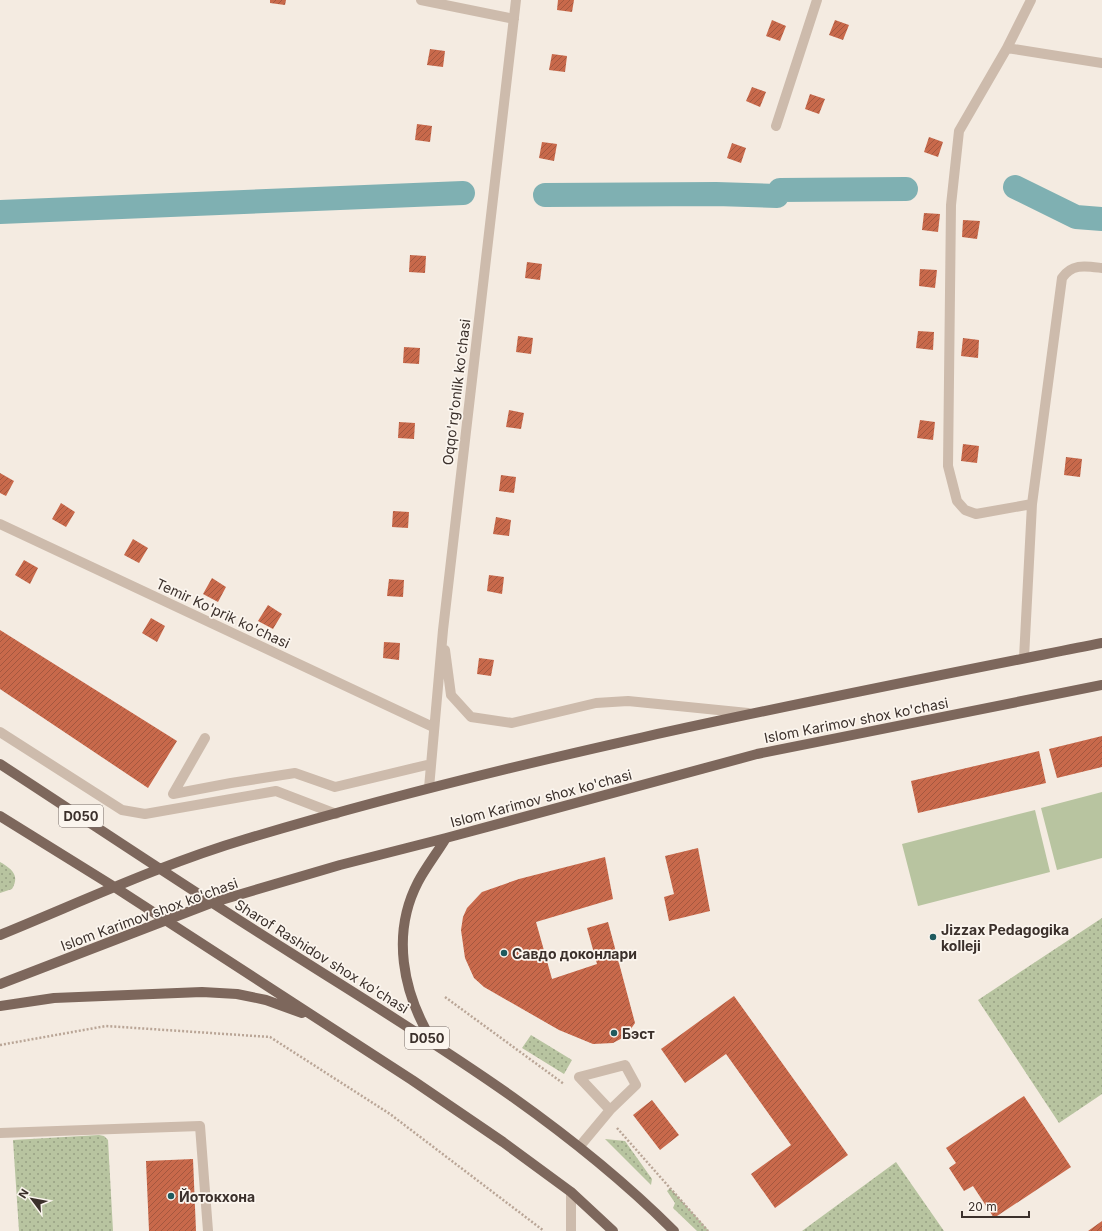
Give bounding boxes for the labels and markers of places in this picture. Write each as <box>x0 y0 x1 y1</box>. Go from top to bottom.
place label: Jizzax Pedagogika kolleji <box>941 921 1069 954</box>
marker: Jizzax Pedagogika kolleji <box>928 932 938 942</box>
place label: Cавдо доконлари <box>512 945 637 962</box>
marker: Cавдо доконлари <box>499 948 509 958</box>
place label: Бэст <box>622 1025 655 1042</box>
marker: Бэст <box>609 1028 619 1038</box>
place label: Йотокхона <box>179 1187 255 1205</box>
marker: Йотокхона <box>166 1191 176 1201</box>

